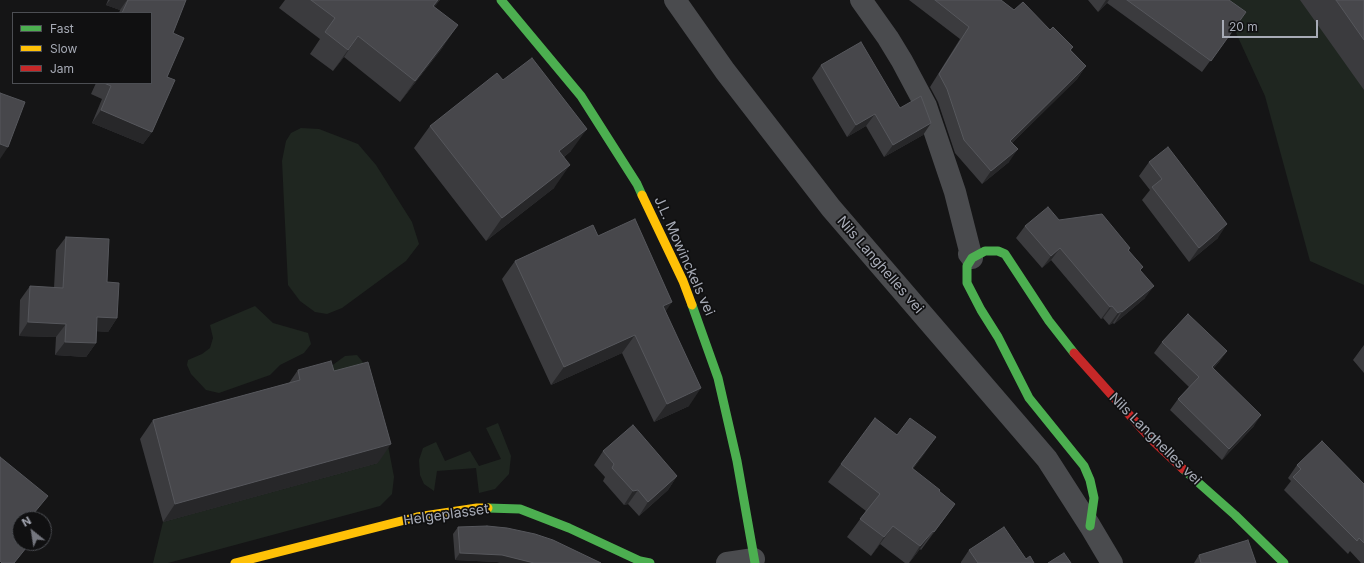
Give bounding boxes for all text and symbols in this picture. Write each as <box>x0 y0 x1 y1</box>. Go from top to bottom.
legend <box>12 12 152 84</box>
scale bar <box>1224 12 1320 38</box>
text: 20 m <box>1229 19 1258 34</box>
text: Fast <box>50 21 74 36</box>
text: Slow <box>50 41 77 56</box>
text: Jam <box>50 61 74 76</box>
street label: J.L. Mowinckels vei <box>650 194 718 318</box>
street label: Nils Langhelles vei <box>833 213 927 317</box>
street label: Nils Langhelles vei <box>1106 390 1204 488</box>
street label: Helgeplasset <box>402 501 490 529</box>
north arrow <box>12 511 52 551</box>
text: N <box>19 513 34 530</box>

